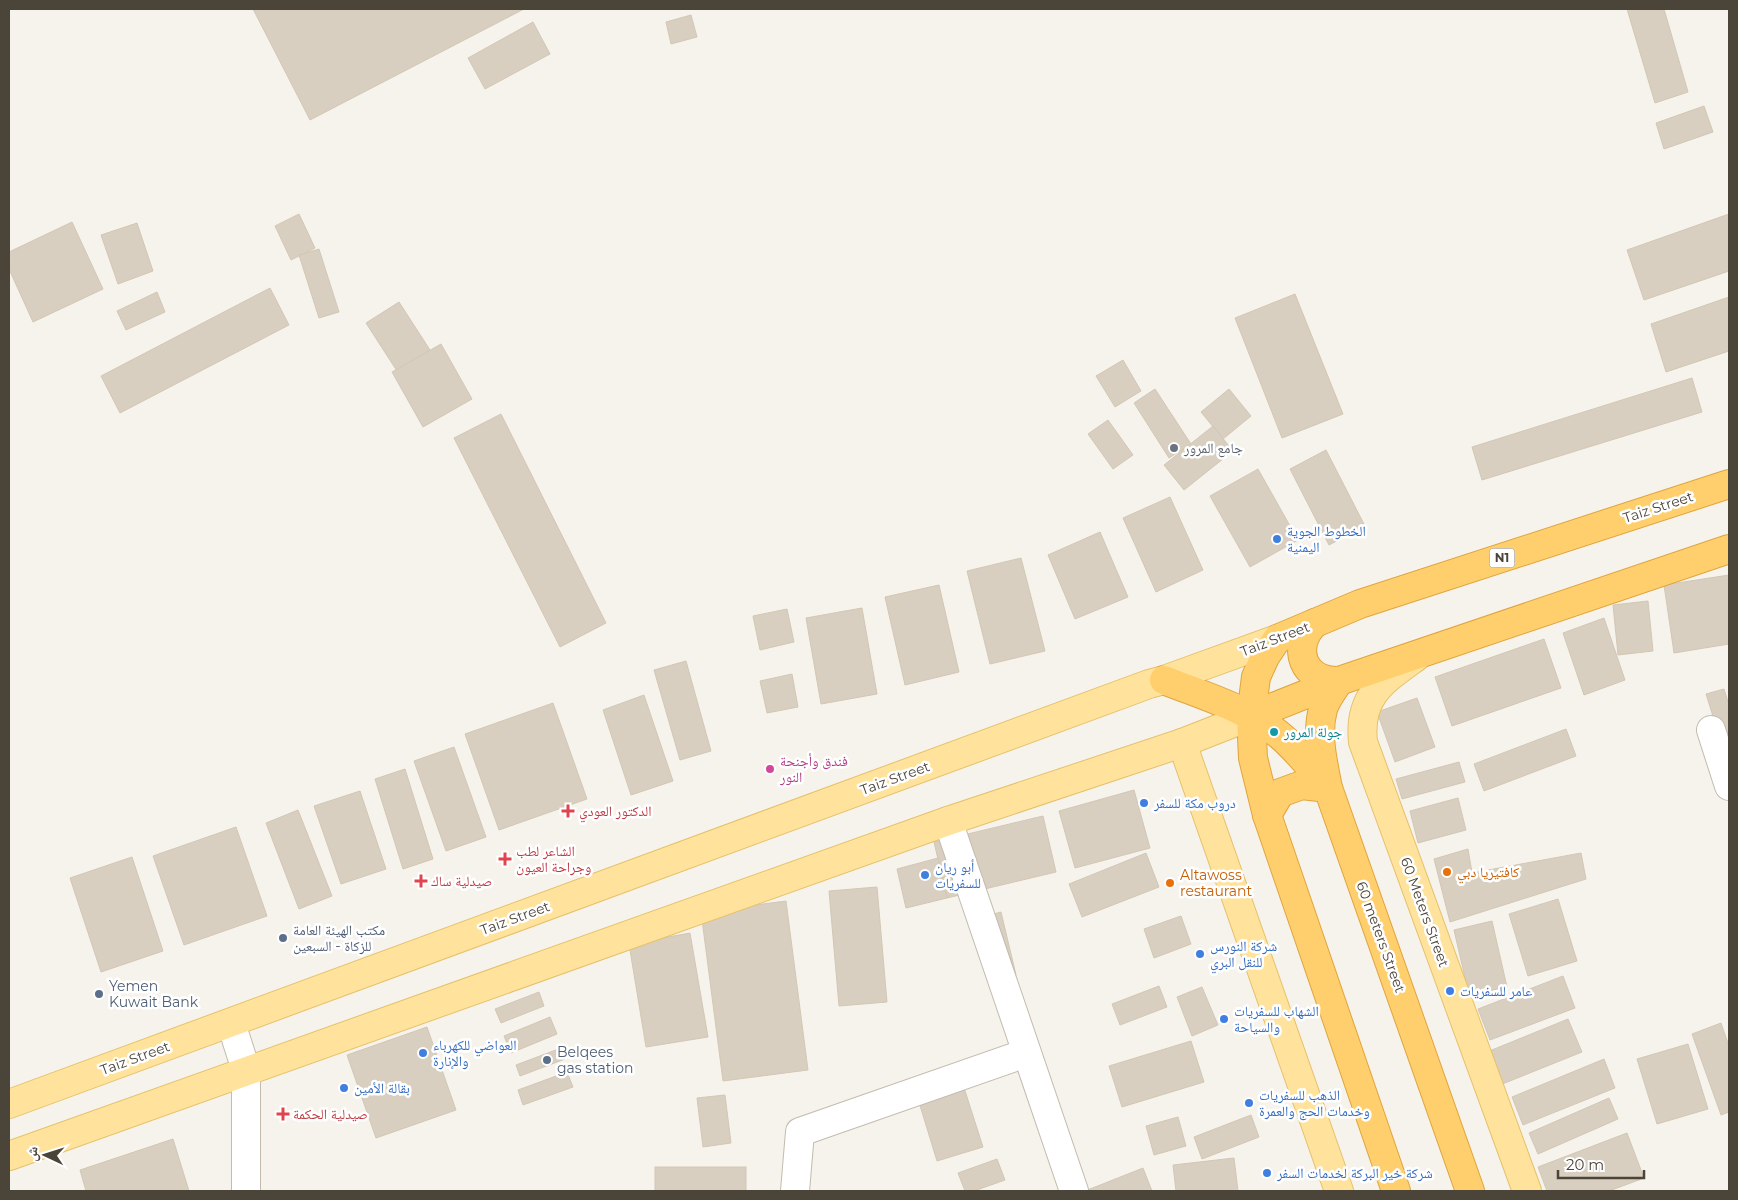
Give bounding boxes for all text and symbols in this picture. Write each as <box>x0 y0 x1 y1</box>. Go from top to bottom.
place label: جامع المرور <box>1183 439 1243 458</box>
marker: جامع المرور <box>1168 442 1180 454</box>
street label: Taiz Street <box>1621 487 1696 527</box>
place label: الخطوط الجوية اليمنية <box>1287 522 1366 556</box>
marker: الخطوط الجوية اليمنية <box>1271 533 1283 545</box>
road number: N1 <box>1490 548 1514 568</box>
street label: Taiz Street <box>1238 617 1313 660</box>
place label: جولة المرور <box>1283 723 1342 741</box>
marker: جولة المرور <box>1268 726 1280 738</box>
place label: فندق وأجنحة النور <box>779 752 848 786</box>
street label: Taiz Street <box>858 757 933 799</box>
marker: فندق وأجنحة النور <box>764 763 776 775</box>
place label: دروب مكة للسفر <box>1153 794 1236 812</box>
marker: دروب مكة للسفر <box>1138 797 1150 809</box>
place label: الدكتور العودي <box>579 802 652 823</box>
marker: الدكتور العودي <box>561 804 575 818</box>
place label: الشاعر لطب وجراحة العيون <box>516 842 591 876</box>
marker: الشاعر لطب وجراحة العيون <box>498 852 512 866</box>
street label: 60 Meters Street <box>1397 855 1453 970</box>
place label: أبو ريان للسفريات <box>935 858 981 892</box>
place label: كافتيريا دبي <box>1457 863 1519 884</box>
place label: Altawoss restaurant <box>1180 866 1253 900</box>
marker: كافتيريا دبي <box>1441 866 1453 878</box>
marker: أبو ريان للسفريات <box>919 869 931 881</box>
place label: صيدلية ساك <box>431 872 492 890</box>
marker: صيدلية ساك <box>415 875 427 887</box>
marker: Altawoss restaurant <box>1164 877 1176 889</box>
street label: 60 meters Street <box>1353 879 1410 995</box>
street label: Taiz Street <box>478 897 553 939</box>
place label: مكتب الهيئة العامة للزكاة - السبعين <box>293 921 385 955</box>
marker: مكتب الهيئة العامة للزكاة - السبعين <box>277 932 289 944</box>
place label: شركة النورس للنقل البري <box>1210 937 1277 974</box>
marker: شركة النورس للنقل البري <box>1194 948 1206 960</box>
place label: Yemen Kuwait Bank <box>109 977 199 1011</box>
place label: عامر للسفريات <box>1460 982 1532 1000</box>
marker: عامر للسفريات <box>1444 985 1456 997</box>
marker: Yemen Kuwait Bank <box>93 988 105 1000</box>
place label: الشهاب للسفريات والسياحة <box>1234 1002 1319 1036</box>
marker: الشهاب للسفريات والسياحة <box>1218 1013 1230 1025</box>
place label: العواضي للكهرباء والإنارة <box>433 1036 517 1070</box>
street label: Taiz Street <box>98 1037 173 1079</box>
place label: Belqees gas station <box>557 1043 634 1077</box>
marker: العواضي للكهرباء والإنارة <box>417 1047 429 1059</box>
marker: Belqees gas station <box>541 1054 553 1066</box>
place label: بقالة الأمين <box>354 1079 410 1097</box>
marker: بقالة الأمين <box>338 1082 350 1094</box>
place label: الذهب للسفريات وخدمات الحج والعمرة <box>1259 1086 1370 1121</box>
marker: الذهب للسفريات وخدمات الحج والعمرة <box>1243 1097 1255 1109</box>
place label: صيدلية الحكمة <box>293 1105 368 1123</box>
marker: صيدلية الحكمة <box>277 1108 289 1120</box>
north arrow <box>20 1130 70 1180</box>
text: ش <box>23 1146 42 1162</box>
scale bar <box>1558 1148 1644 1180</box>
text: 20 m <box>1566 1155 1604 1174</box>
place label: شركة خير البركة لخدمات السفر <box>1276 1164 1433 1182</box>
marker: شركة خير البركة لخدمات السفر <box>1261 1167 1273 1179</box>

